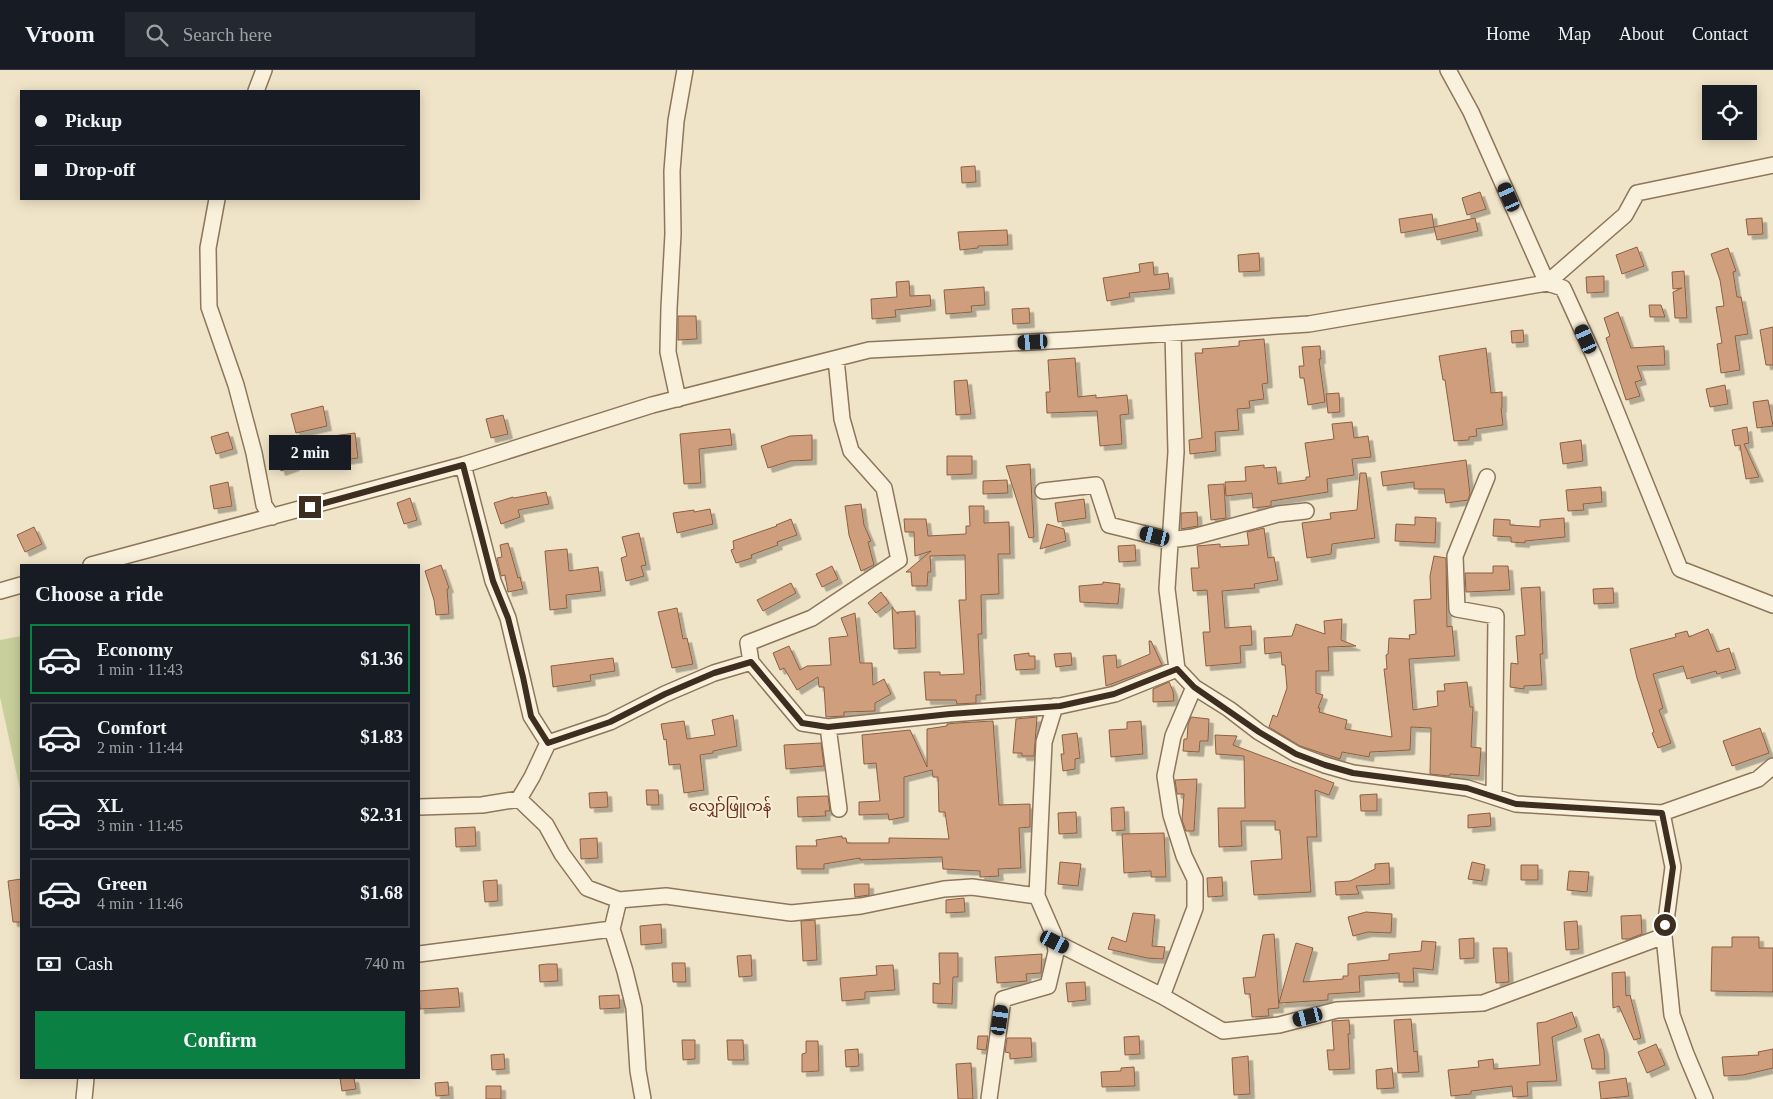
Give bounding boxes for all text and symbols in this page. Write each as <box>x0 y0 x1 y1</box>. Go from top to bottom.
search box <box>125 12 475 57</box>
text: Vroom <box>25 21 95 47</box>
icon: search <box>143 21 171 49</box>
text: Search here <box>183 24 272 45</box>
text: Home <box>1486 24 1530 44</box>
text: Map <box>1558 24 1591 44</box>
text: About <box>1619 24 1664 44</box>
text: Contact <box>1692 24 1748 44</box>
map controls <box>1702 85 1757 140</box>
button: locate <box>1702 85 1757 140</box>
text: Pickup <box>65 110 122 131</box>
text: Drop-off <box>65 159 135 180</box>
car <box>1496 180 1521 214</box>
car <box>1573 322 1598 356</box>
car <box>1017 334 1048 350</box>
callout: 2 min <box>269 434 351 470</box>
text: 2 min <box>291 444 329 461</box>
route end <box>299 496 321 518</box>
car <box>1138 525 1171 547</box>
text: Choose a ride <box>35 581 163 606</box>
icon: car <box>37 637 82 682</box>
text: Economy <box>97 639 173 660</box>
text: $1.36 <box>360 648 403 669</box>
text: 1 min · 11:43 <box>97 661 183 678</box>
icon: car <box>37 715 82 760</box>
text: Comfort <box>97 717 167 738</box>
text: $1.83 <box>360 726 403 747</box>
text: 2 min · 11:44 <box>97 739 183 756</box>
icon: car <box>37 793 82 838</box>
text: XL <box>97 795 123 816</box>
district label: လျှော်ဖြူကန် <box>689 796 772 818</box>
text: $2.31 <box>360 804 403 825</box>
text: 3 min · 11:45 <box>97 817 183 834</box>
icon: car <box>37 871 82 916</box>
text: Green <box>97 873 147 894</box>
text: $1.68 <box>360 882 403 903</box>
text: 4 min · 11:46 <box>97 895 183 912</box>
route start <box>1654 914 1676 936</box>
car <box>1038 929 1071 955</box>
icon: cash <box>35 950 63 978</box>
text: Cash <box>75 953 113 974</box>
text: 740 m <box>365 955 405 972</box>
car <box>990 1004 1009 1036</box>
car <box>1291 1006 1324 1028</box>
button: Confirm <box>35 1011 405 1069</box>

